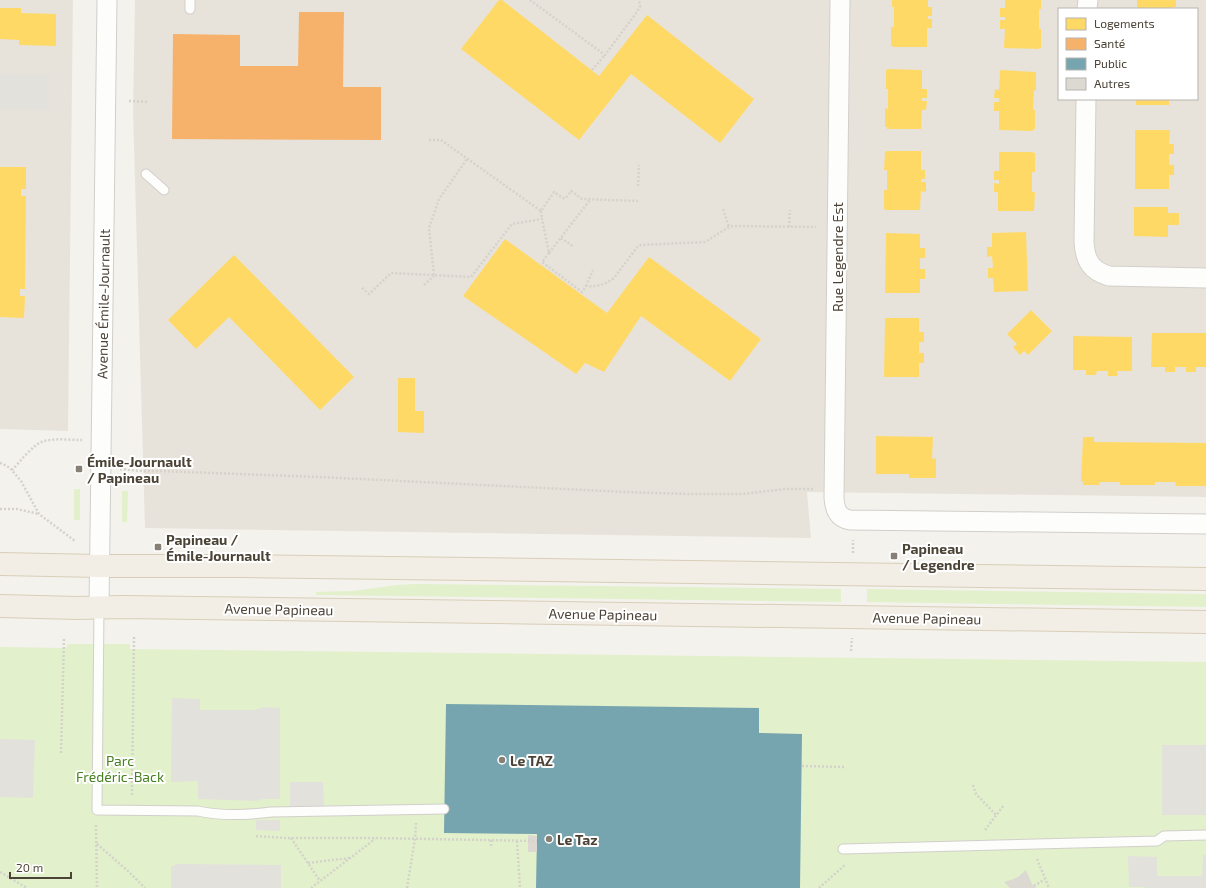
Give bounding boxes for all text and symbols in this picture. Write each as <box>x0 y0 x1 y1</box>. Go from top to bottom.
legend <box>1058 8 1198 100</box>
text: Logements <box>1094 16 1155 30</box>
text: Santé <box>1094 36 1125 50</box>
text: Public <box>1094 56 1127 70</box>
text: Autres <box>1094 76 1130 90</box>
street label: Rue Legendre Est <box>829 202 846 312</box>
street label: Avenue Émile-Journault <box>93 229 113 379</box>
place label: Émile-Journault / Papineau <box>87 453 192 486</box>
marker: Émile-Journault / Papineau <box>74 464 84 474</box>
place label: Papineau / Émile-Journault <box>166 531 271 564</box>
place label: Papineau / Legendre <box>902 540 975 573</box>
marker: Papineau / Émile-Journault <box>153 542 163 552</box>
marker: Papineau / Legendre <box>889 551 899 561</box>
street label: Avenue Papineau <box>224 600 334 618</box>
street label: Avenue Papineau <box>548 605 658 623</box>
street label: Avenue Papineau <box>872 609 982 627</box>
park label: Parc Frédéric-Back <box>76 752 164 785</box>
place label: Le TAZ <box>510 752 553 769</box>
marker: Le TAZ <box>497 755 507 765</box>
place label: Le Taz <box>557 831 598 848</box>
marker: Le Taz <box>544 834 554 844</box>
scale bar <box>10 854 71 880</box>
text: 20 m <box>16 860 43 874</box>

